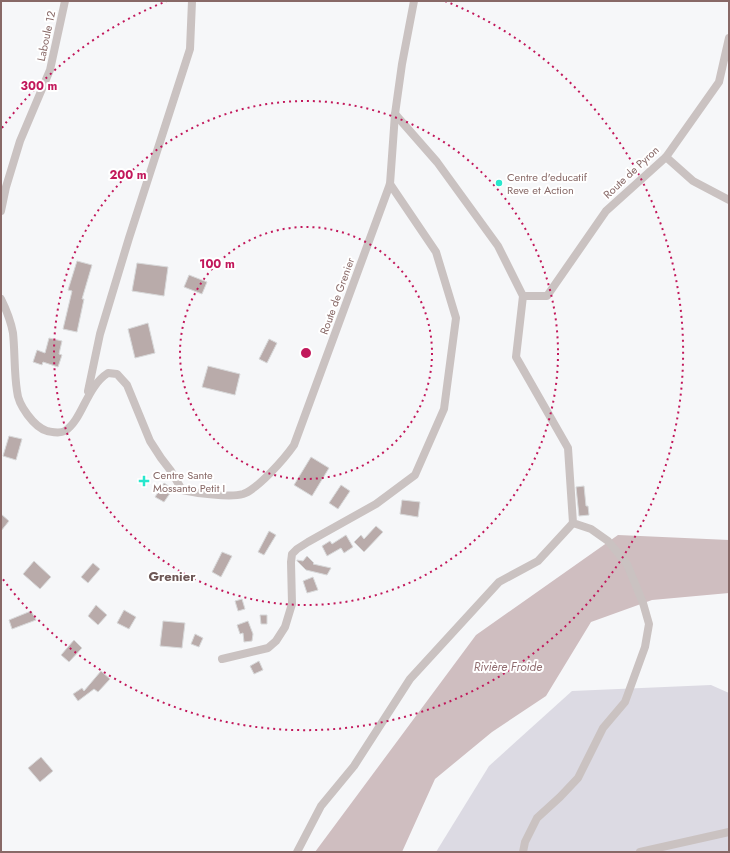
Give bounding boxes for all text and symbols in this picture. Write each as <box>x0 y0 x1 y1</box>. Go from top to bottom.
street label: Laboule 12 <box>33 9 59 63</box>
text: 300 m <box>21 77 58 95</box>
street label: Route de Pyron <box>600 142 662 202</box>
text: 200 m <box>109 166 147 184</box>
place label: Centre d'educatif Reve et Action <box>507 169 588 198</box>
marker: Centre d'educatif Reve et Action <box>494 178 504 188</box>
text: 100 m <box>199 255 235 273</box>
street label: Route de Grenier <box>316 255 358 337</box>
centre of rings <box>299 346 313 360</box>
place label: Centre Sante Mossanto Petit I <box>153 467 225 496</box>
marker: Centre Sante Mossanto Petit I <box>138 475 150 487</box>
district label: Grenier <box>148 567 196 586</box>
water label: Rivière Froide <box>474 658 542 676</box>

